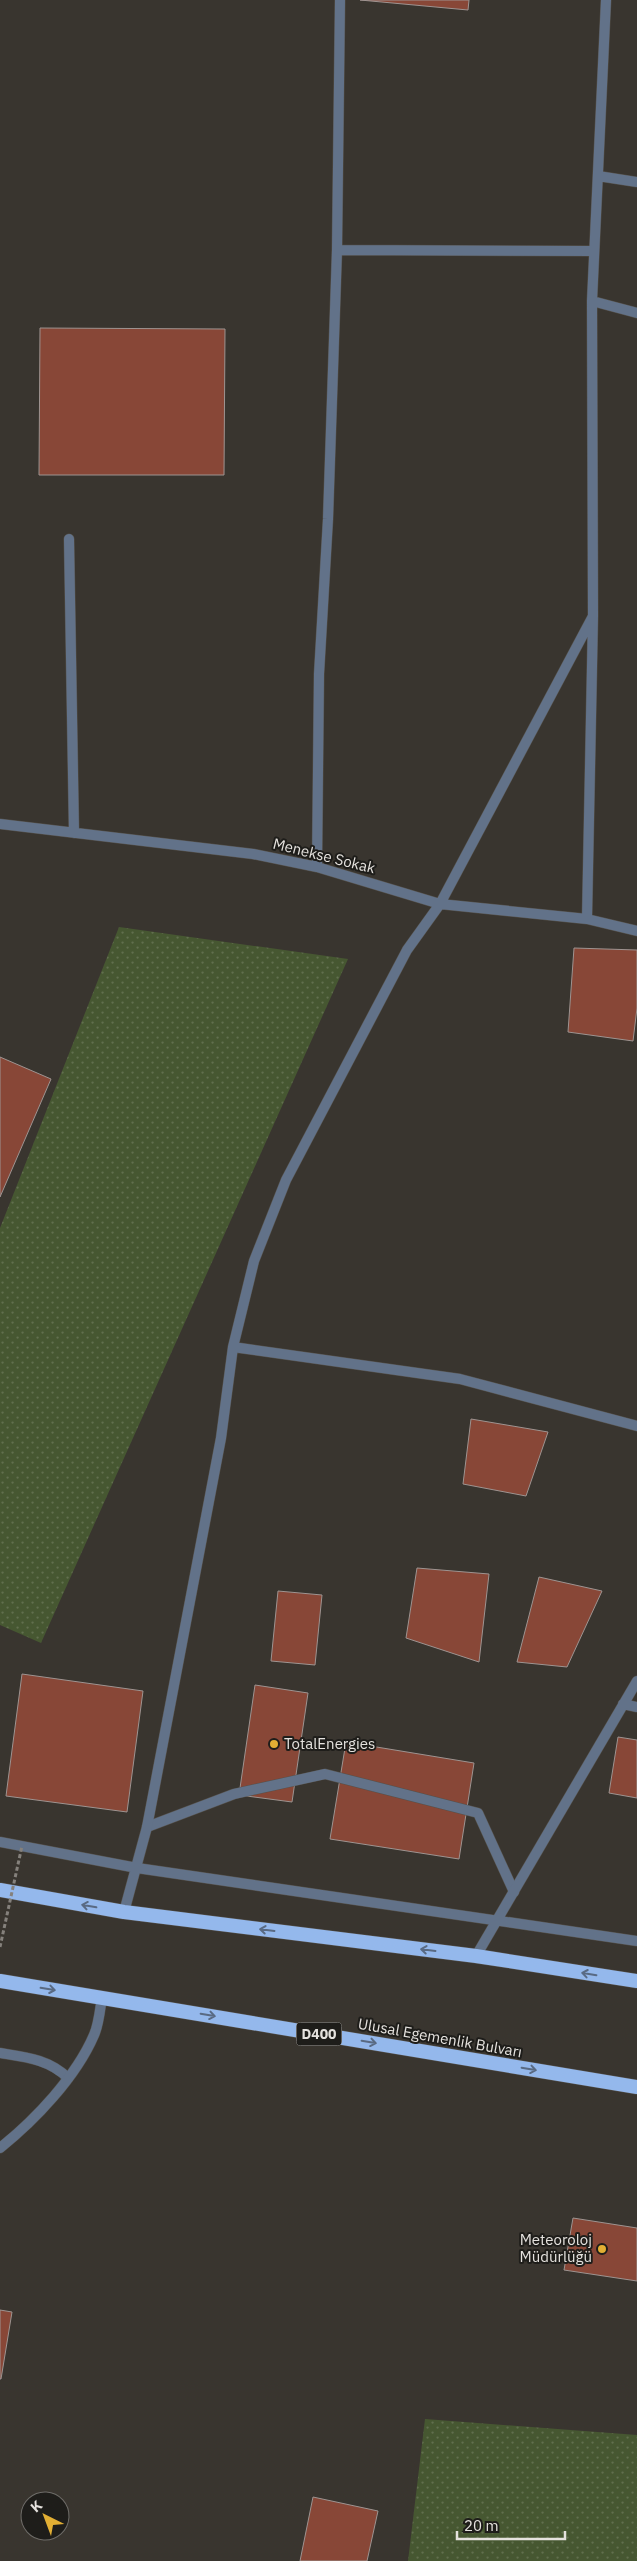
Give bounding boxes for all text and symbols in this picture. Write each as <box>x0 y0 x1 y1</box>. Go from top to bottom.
street label: Menekse Sokak <box>271 834 377 877</box>
place label: TotalEnergies <box>284 1734 375 1753</box>
marker: TotalEnergies <box>268 1738 280 1750</box>
one-way arrow <box>81 1900 97 1910</box>
one-way arrow <box>259 1925 275 1935</box>
one-way arrow <box>420 1945 436 1955</box>
one-way arrow <box>581 1968 597 1978</box>
one-way arrow <box>40 1984 56 1994</box>
one-way arrow <box>200 2011 216 2021</box>
street label: Ulusal Egemenlik Bulvarı <box>357 2014 524 2061</box>
road number: D400 <box>296 2022 342 2046</box>
one-way arrow <box>360 2038 376 2048</box>
one-way arrow <box>521 2065 537 2075</box>
place label: Meteoroloj Müdürlüğü <box>520 2230 592 2266</box>
marker: Meteoroloj Müdürlüğü <box>596 2243 608 2255</box>
north arrow <box>20 2491 70 2541</box>
text: K <box>27 2496 46 2516</box>
scale bar <box>457 2508 564 2540</box>
text: 20 m <box>464 2516 499 2535</box>

